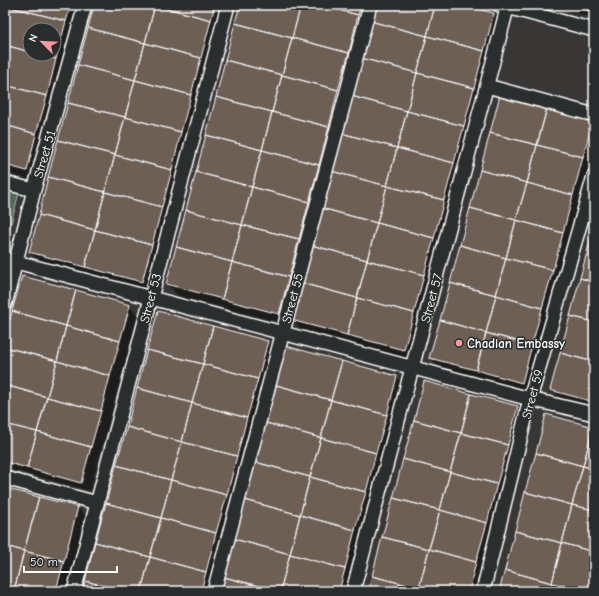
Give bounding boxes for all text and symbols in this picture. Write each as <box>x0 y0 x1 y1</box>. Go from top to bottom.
north arrow <box>22 22 62 62</box>
text: N <box>26 32 41 44</box>
street label: Street 51 <box>31 128 58 180</box>
street label: Street 53 <box>137 272 164 324</box>
street label: Street 55 <box>279 272 306 325</box>
street label: Street 57 <box>418 272 445 324</box>
place label: Chadian Embassy <box>467 336 565 351</box>
marker: Chadian Embassy <box>454 338 464 348</box>
street label: Street 59 <box>519 368 546 421</box>
scale bar <box>24 548 117 574</box>
text: 50 m <box>30 555 58 569</box>

